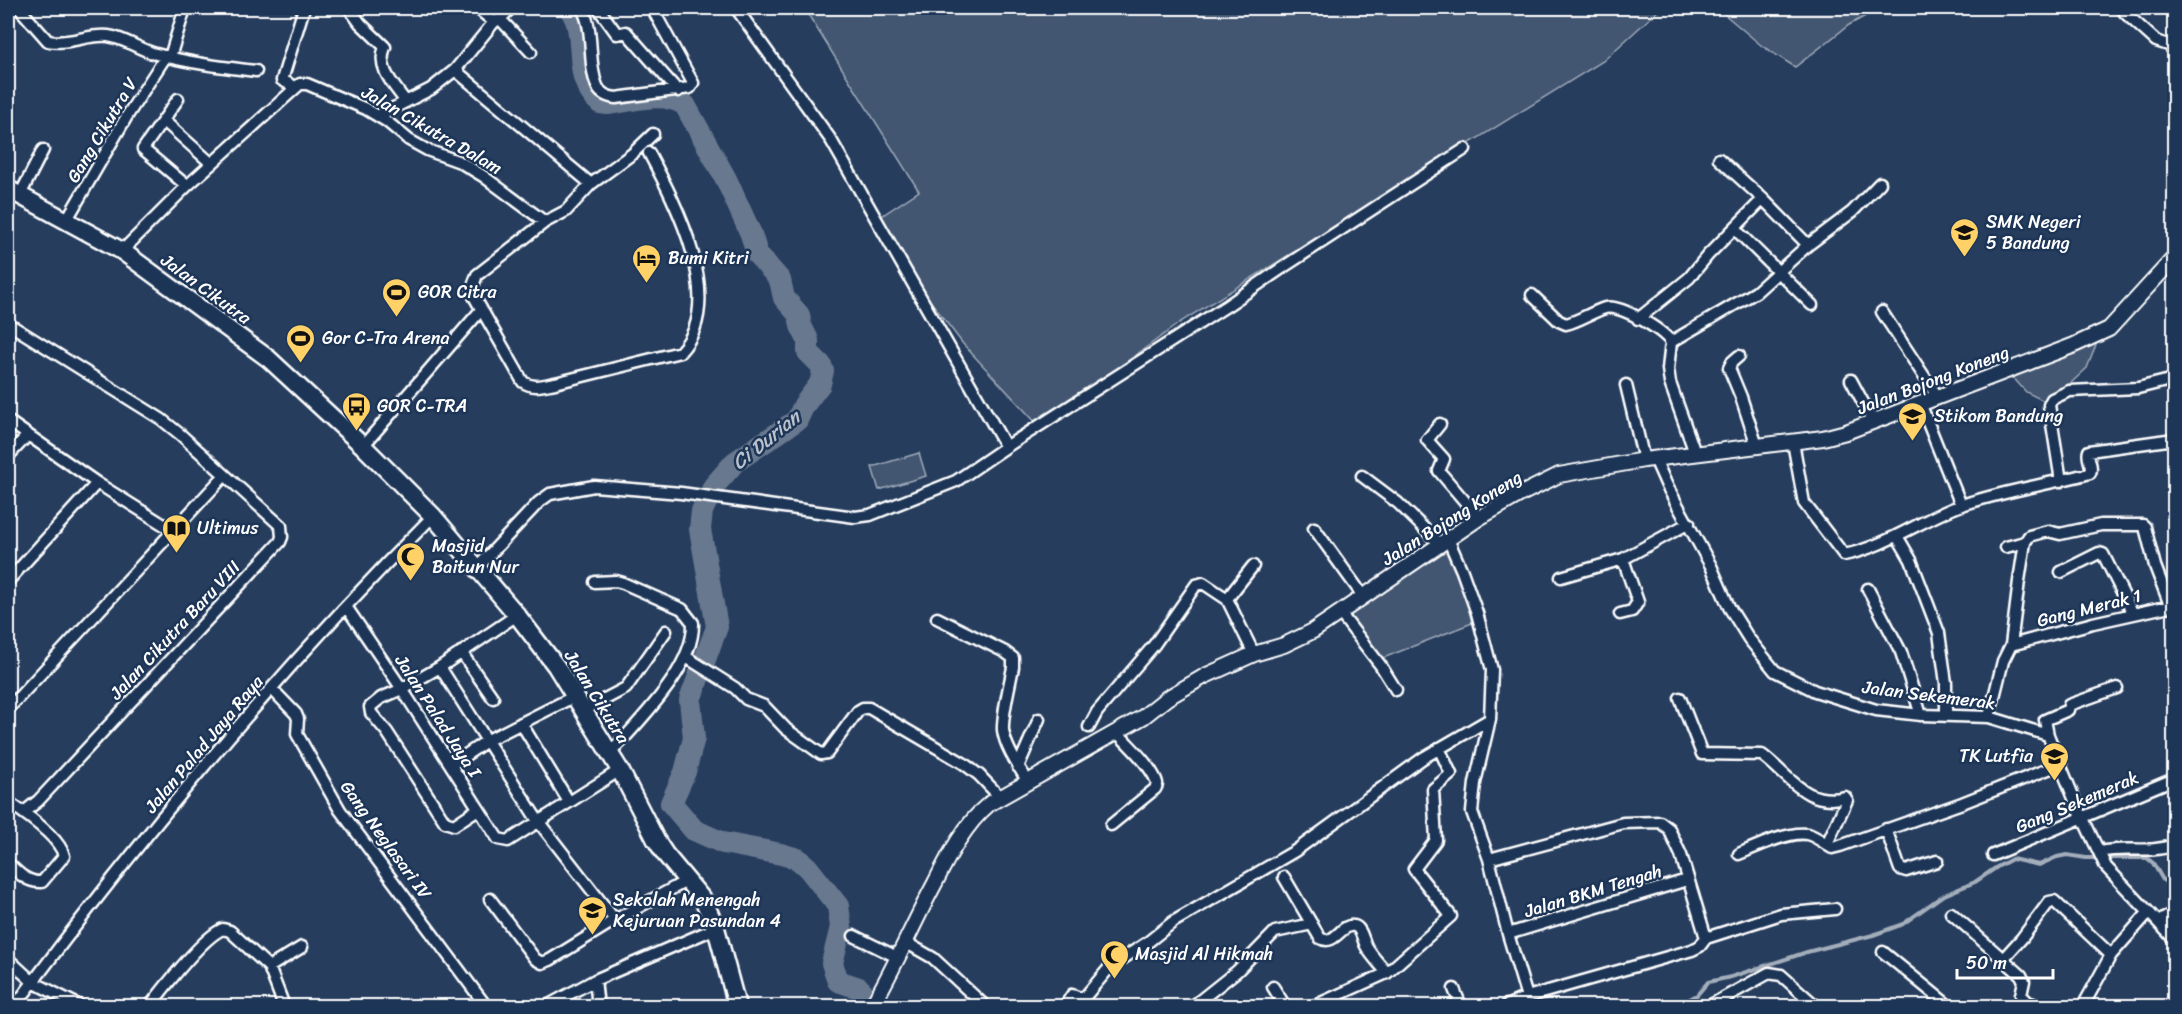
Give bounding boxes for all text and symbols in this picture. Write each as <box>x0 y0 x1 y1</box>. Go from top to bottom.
street label: Gang Cikutra V <box>58 71 146 189</box>
street label: Jalan Cikutra Dalam <box>355 76 509 183</box>
place label: SMK Negeri 5 Bandung <box>1986 206 2082 259</box>
school or university icon: SMK Negeri 5 Bandung <box>1949 216 1981 258</box>
hotel icon: Bumi Kitri <box>631 242 663 284</box>
place label: Bumi Kitri <box>668 242 750 274</box>
street label: Jalan Cikutra <box>153 244 259 334</box>
sports icon: GOR Citra <box>381 276 413 318</box>
place label: GOR Citra <box>418 276 497 308</box>
sports icon: Gor C-Tra Arena <box>285 322 317 364</box>
place label: Gor C-Tra Arena <box>322 322 450 354</box>
street label: Jalan Bojong Koneng <box>1851 336 2014 424</box>
bus stop icon: GOR C-TRA <box>340 390 372 432</box>
place label: GOR C-TRA <box>377 390 467 422</box>
water label: Ci Durian <box>724 400 810 479</box>
school or university icon: Stikom Bandung <box>1897 400 1929 442</box>
place label: Stikom Bandung <box>1934 400 2063 432</box>
street label: Jalan Bojong Koneng <box>1375 462 1529 575</box>
library icon: Ultimus <box>160 512 192 554</box>
place label: Ultimus <box>197 512 259 544</box>
place label: Masjid Baitun Nur <box>432 530 520 583</box>
mosque icon: Masjid Baitun Nur <box>395 540 427 582</box>
street label: Jalan Cikutra Baru VIII <box>101 552 249 708</box>
street label: Gang Merak 1 <box>2033 579 2145 636</box>
street label: Jalan Cikutra <box>555 643 639 751</box>
street label: Jalan Palad Jaya I <box>385 647 491 786</box>
street label: Jalan Palad Jaya Raya <box>136 667 272 821</box>
street label: Jalan Sekemerak <box>1860 671 1997 719</box>
place label: TK Lutfia <box>1959 740 2034 772</box>
school or university icon: TK Lutfia <box>2038 740 2070 782</box>
street label: Gang Sekemerak <box>2010 762 2144 842</box>
street label: Gang Neglasari IV <box>332 774 441 907</box>
street label: Jalan BKM Tengah <box>1519 855 1666 927</box>
place label: Sekolah Menengah Kejuruan Pasundan 4 <box>613 884 781 937</box>
school or university icon: Sekolah Menengah Kejuruan Pasundan 4 <box>576 894 608 936</box>
mosque icon: Masjid Al Hikmah <box>1098 938 1130 980</box>
place label: Masjid Al Hikmah <box>1135 938 1273 970</box>
scale bar <box>1957 942 2053 980</box>
text: 50 m <box>1966 947 2007 979</box>

